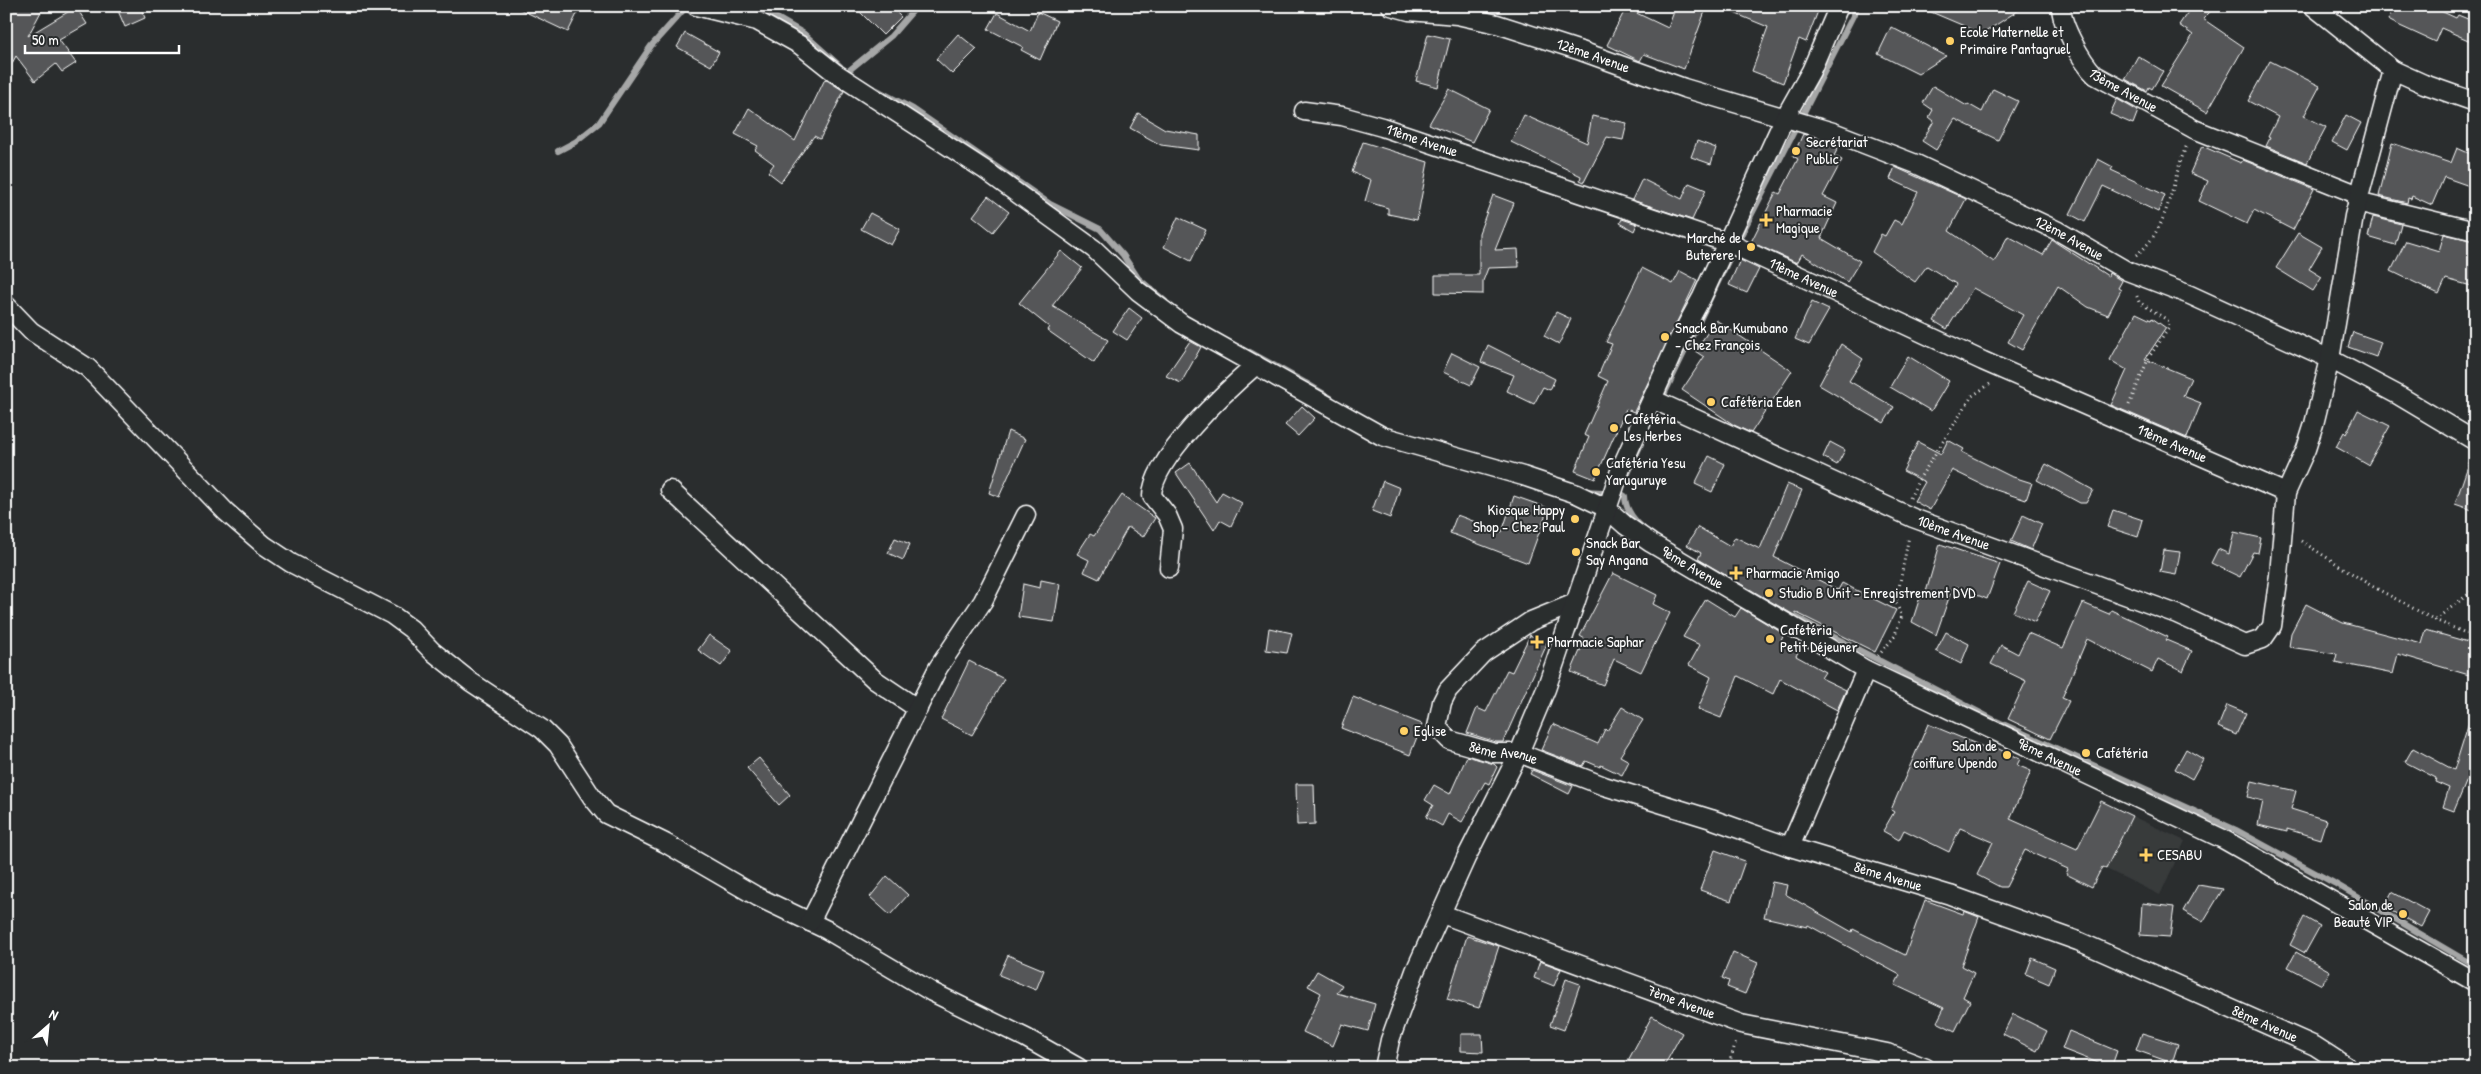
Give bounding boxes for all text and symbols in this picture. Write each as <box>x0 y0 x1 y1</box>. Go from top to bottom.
place label: Ecole Maternelle et Primaire Pantagruel <box>1960 21 2070 59</box>
scale bar <box>25 22 179 54</box>
text: 50 m <box>32 29 59 50</box>
street label: 12ème Avenue <box>1554 33 1633 78</box>
marker: Ecole Maternelle et Primaire Pantagruel <box>1944 35 1956 47</box>
street label: 13ème Avenue <box>2084 63 2162 117</box>
street label: 11ème Avenue <box>1383 118 1461 162</box>
place label: Secrétariat Public <box>1806 131 1868 169</box>
marker: Secrétariat Public <box>1790 145 1802 157</box>
place label: Pharmacie Magique <box>1776 200 1832 238</box>
street label: 12ème Avenue <box>2031 210 2108 265</box>
marker: Pharmacie Magique <box>1760 214 1772 226</box>
place label: Marché de Buterere I <box>1686 227 1741 265</box>
marker: Marché de Buterere I <box>1745 241 1757 253</box>
street label: 11ème Avenue <box>1766 252 1842 303</box>
place label: Snack Bar Kumubano - Chez François <box>1675 317 1788 355</box>
marker: Snack Bar Kumubano - Chez François <box>1659 331 1671 343</box>
place label: Cafétéria Eden <box>1721 391 1802 412</box>
marker: Cafétéria Eden <box>1705 396 1717 408</box>
place label: Cafétéria Les Herbes <box>1624 408 1682 446</box>
street label: 11ème Avenue <box>2134 418 2211 467</box>
marker: Cafétéria Les Herbes <box>1608 422 1620 434</box>
place label: Cafétéria Yesu Yaruguruye <box>1606 452 1685 490</box>
marker: Cafétéria Yesu Yaruguruye <box>1590 466 1602 478</box>
place label: Kiosque Happy Shop - Chez Paul <box>1473 499 1565 537</box>
street label: 10ème Avenue <box>1914 509 1993 555</box>
marker: Kiosque Happy Shop - Chez Paul <box>1569 513 1581 525</box>
place label: Snack Bar Say Angana <box>1586 532 1648 570</box>
street label: 9ème Avenue <box>1657 540 1728 594</box>
marker: Snack Bar Say Angana <box>1570 546 1582 558</box>
place label: Pharmacie Amigo <box>1746 562 1839 583</box>
marker: Pharmacie Amigo <box>1730 567 1742 579</box>
place label: Studio B Unit - Enregistrement DVD <box>1779 582 1976 603</box>
marker: Studio B Unit - Enregistrement DVD <box>1763 587 1775 599</box>
place label: Cafétéria Petit Déjeuner <box>1780 619 1858 657</box>
place label: Pharmacie Saphar <box>1547 631 1644 652</box>
marker: Cafétéria Petit Déjeuner <box>1764 633 1776 645</box>
marker: Pharmacie Saphar <box>1531 636 1543 648</box>
place label: Eglise <box>1414 720 1446 741</box>
marker: Eglise <box>1398 725 1410 737</box>
street label: 9ème Avenue <box>2014 732 2086 781</box>
street label: 8ème Avenue <box>1467 735 1541 769</box>
place label: Salon de coiffure Upendo <box>1913 735 1997 773</box>
place label: Cafétéria <box>2096 742 2148 763</box>
marker: Cafétéria <box>2080 747 2092 759</box>
marker: Salon de coiffure Upendo <box>2001 749 2013 761</box>
place label: CESABU <box>2157 844 2202 865</box>
marker: CESABU <box>2139 848 2153 862</box>
street label: 8ème Avenue <box>1852 856 1925 896</box>
place label: Salon de Beauté VIP <box>2334 894 2393 932</box>
marker: Salon de Beauté VIP <box>2397 908 2409 920</box>
street label: 7ème Avenue <box>1644 979 1719 1024</box>
street label: 8ème Avenue <box>2229 1000 2301 1047</box>
north arrow <box>22 1002 72 1052</box>
text: N <box>46 1004 62 1024</box>

